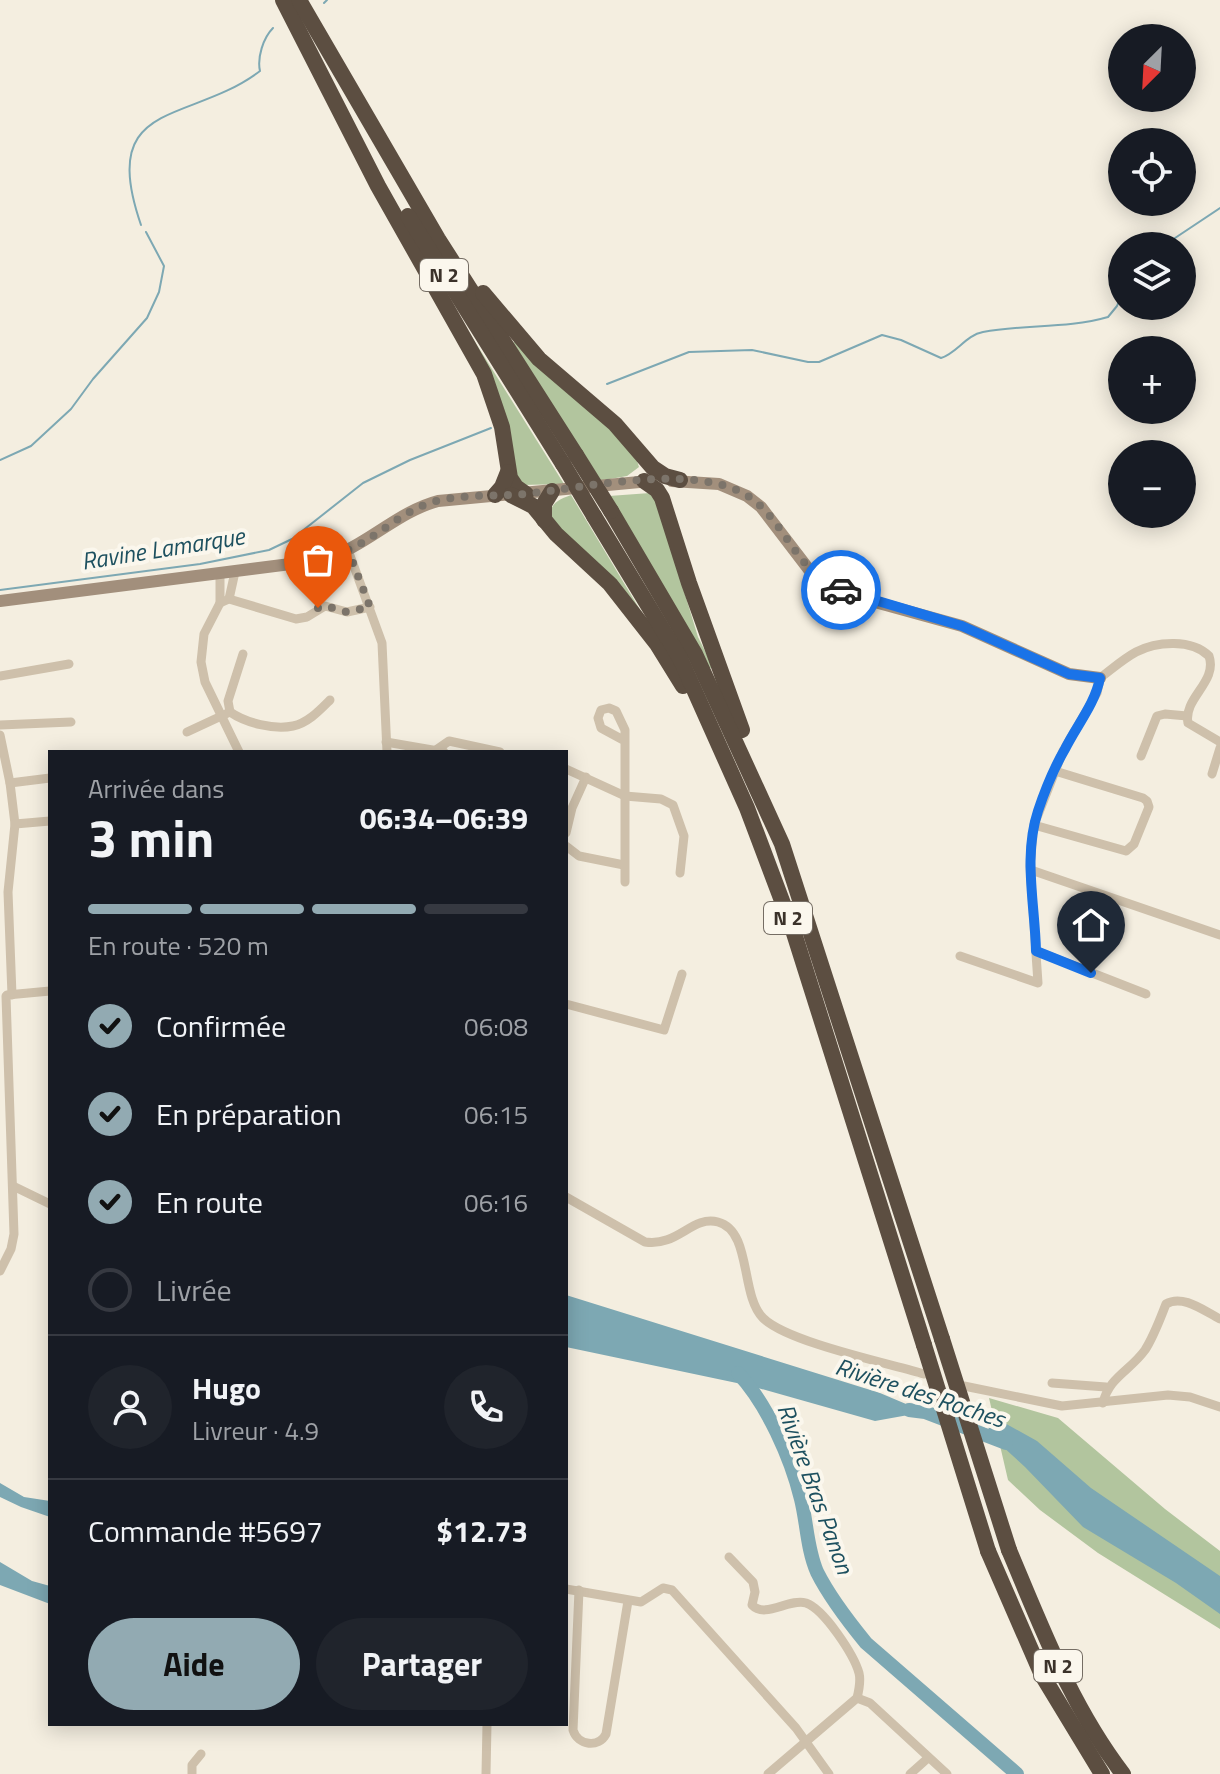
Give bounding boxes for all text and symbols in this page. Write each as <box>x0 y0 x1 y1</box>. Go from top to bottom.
north arrow <box>1108 24 1196 112</box>
map controls <box>1108 24 1196 528</box>
button: locate <box>1108 128 1196 216</box>
button: layers <box>1108 232 1196 320</box>
road number: N 2 <box>420 259 468 291</box>
button: + <box>1108 336 1196 424</box>
button: − <box>1108 440 1196 528</box>
water label: Ravine Lamarque <box>79 517 249 579</box>
pin <box>284 526 352 608</box>
icon: bag <box>296 538 340 582</box>
courier <box>801 550 881 630</box>
icon: car <box>819 568 863 612</box>
text: Arrivée dans <box>88 769 224 808</box>
text: 06:34–06:39 <box>360 795 528 841</box>
text: 3 min <box>88 798 214 877</box>
pin <box>1057 891 1125 973</box>
road number: N 2 <box>764 902 812 934</box>
icon: home <box>1069 903 1113 947</box>
text: En route · 520 m <box>88 926 269 965</box>
text: Confirmée <box>156 1003 286 1049</box>
icon: check <box>88 1004 132 1048</box>
text: 06:08 <box>464 1007 528 1046</box>
text: En préparation <box>156 1091 342 1137</box>
icon: check <box>88 1092 132 1136</box>
text: 06:15 <box>464 1095 528 1134</box>
text: En route <box>156 1179 263 1225</box>
icon: check <box>88 1180 132 1224</box>
text: 06:16 <box>464 1183 528 1222</box>
text: Livrée <box>156 1267 232 1313</box>
water label: Rivière des Roches <box>831 1348 1011 1437</box>
button: person <box>88 1365 172 1449</box>
text: Hugo <box>192 1365 261 1411</box>
button: phone <box>444 1365 528 1449</box>
water label: Rivière Bras Panon <box>768 1399 864 1580</box>
text: Livreur · 4.9 <box>192 1411 319 1450</box>
text: Commande #5697 <box>88 1508 323 1554</box>
text: $12.73 <box>436 1508 528 1554</box>
button: Aide <box>88 1618 300 1710</box>
button: Partager <box>316 1618 528 1710</box>
road number: N 2 <box>1034 1650 1082 1682</box>

